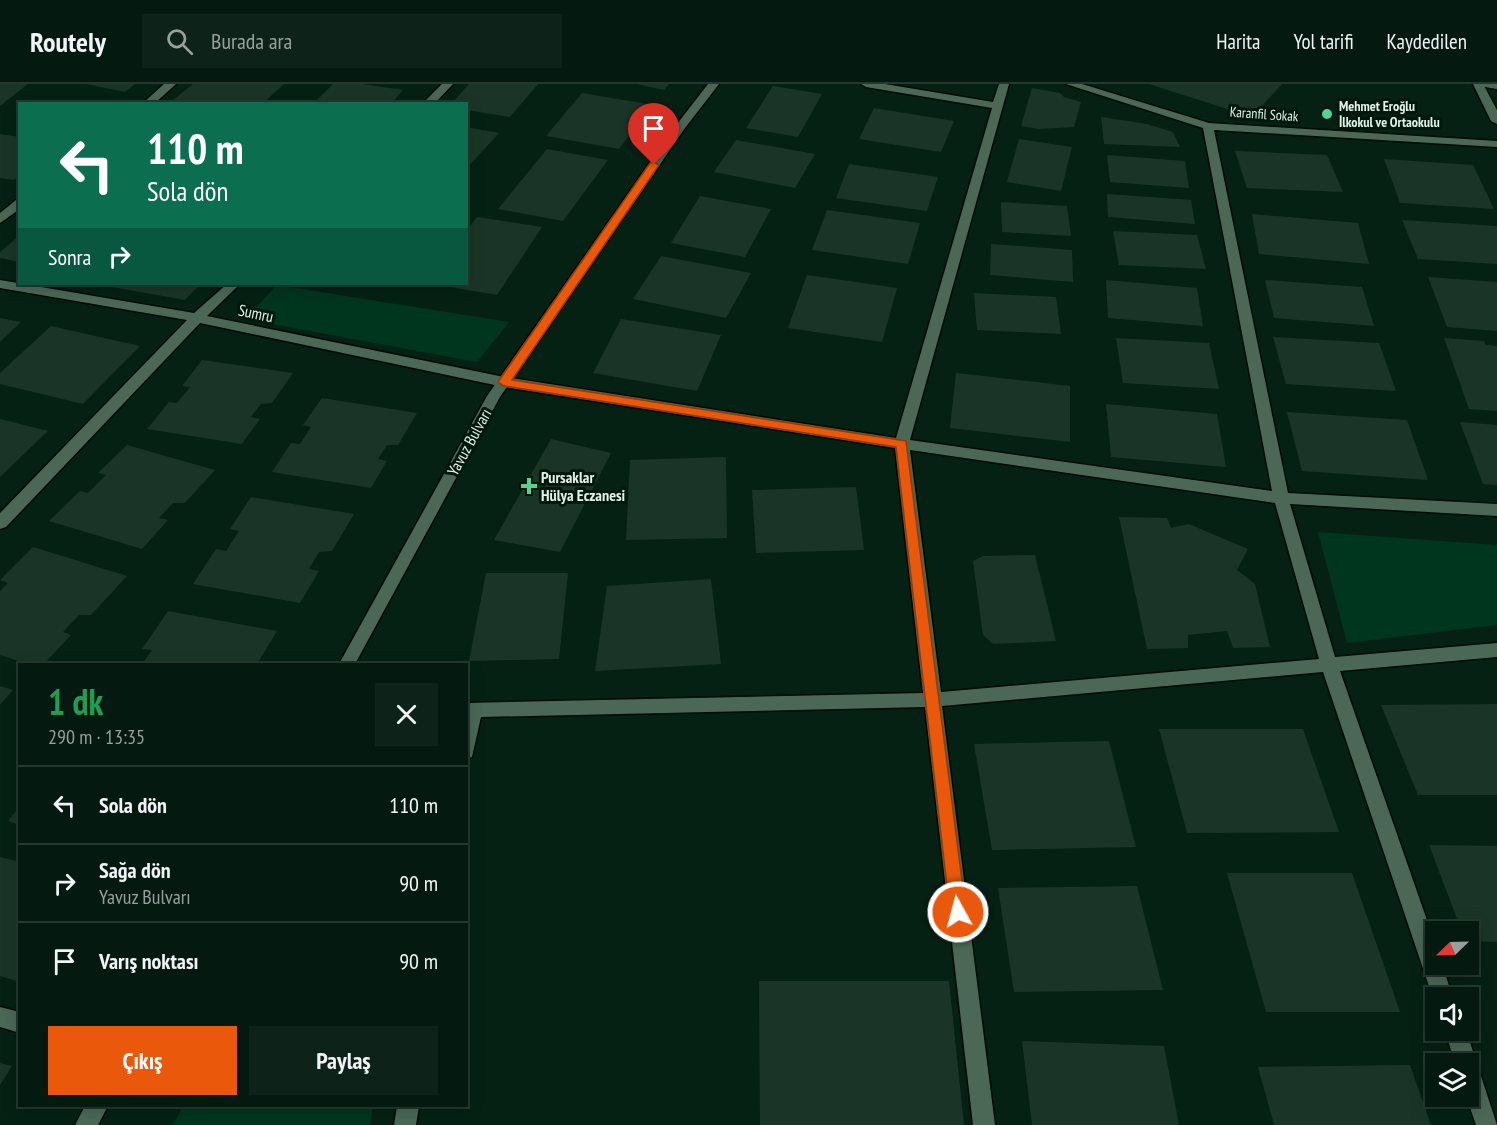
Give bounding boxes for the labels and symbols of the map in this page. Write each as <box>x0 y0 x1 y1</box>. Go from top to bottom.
place label: Mehmet Eroğlu İlkokul ve Ortaokulu <box>1339 97 1440 131</box>
pin <box>628 103 679 165</box>
street label: Karanfil Sokak <box>1229 103 1299 125</box>
marker: Mehmet Eroğlu İlkokul ve Ortaokulu <box>1320 107 1334 121</box>
street label: Sumru <box>237 300 276 326</box>
street label: Yavuz Bulvarı <box>442 405 496 479</box>
place label: Pursaklar Hülya Eczanesi <box>541 467 626 505</box>
marker: Pursaklar Hülya Eczanesi <box>522 479 536 493</box>
position arrow <box>926 880 990 944</box>
north arrow <box>1425 921 1479 975</box>

